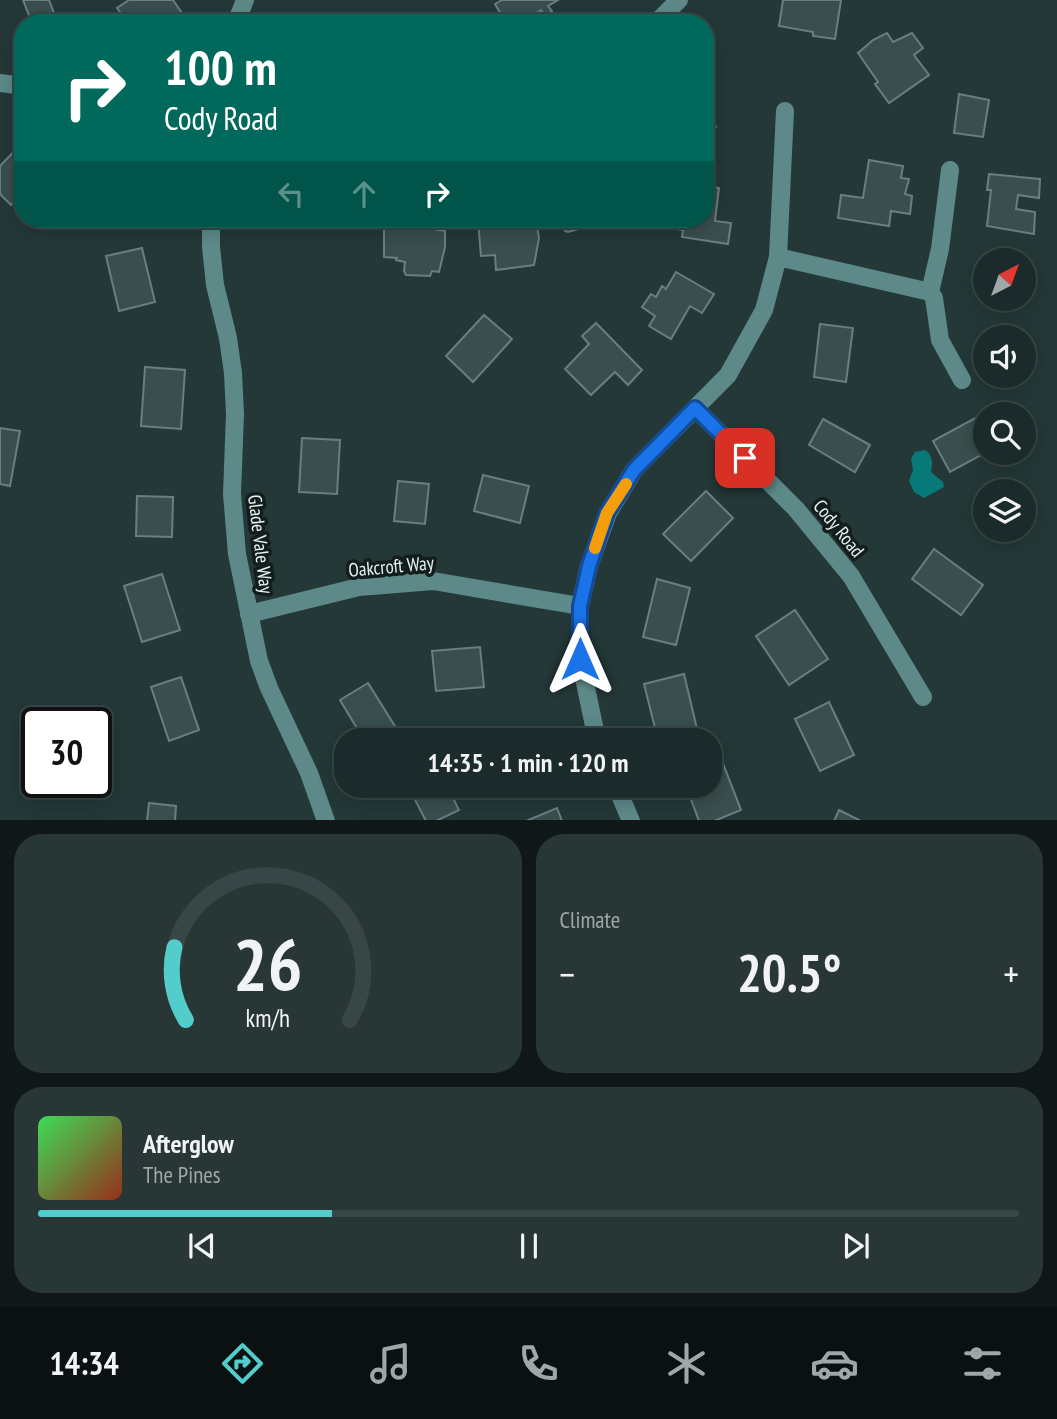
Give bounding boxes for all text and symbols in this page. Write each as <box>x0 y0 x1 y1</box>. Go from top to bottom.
text: 100 m <box>164 35 277 99</box>
icon: right <box>49 42 140 133</box>
text: Cody Road <box>164 97 278 139</box>
icon: left <box>272 175 310 213</box>
icon: ahead <box>345 175 383 213</box>
icon: right <box>418 175 456 213</box>
north arrow <box>973 248 1036 312</box>
map controls <box>973 248 1036 542</box>
button: sound <box>973 325 1036 388</box>
button: search <box>973 402 1036 465</box>
pin <box>715 428 775 488</box>
icon: arrive <box>726 439 764 477</box>
button: layers <box>973 479 1036 542</box>
street label: Glade Vale Way <box>243 493 279 596</box>
street label: Cody Road <box>808 494 870 562</box>
street label: Oakcroft Way <box>347 550 436 582</box>
position arrow <box>543 622 617 696</box>
speed limit sign: 30 <box>21 707 112 798</box>
text: 14:35 · 1 min · 120 m <box>428 746 628 779</box>
text: Climate <box>560 905 620 934</box>
text: 26 <box>233 916 303 1010</box>
text: 20.5° <box>737 939 842 1006</box>
text: − <box>560 949 575 998</box>
text: + <box>1003 949 1019 998</box>
text: km/h <box>246 1001 290 1033</box>
text: Afterglow <box>143 1127 234 1160</box>
text: The Pines <box>143 1160 221 1189</box>
icon: previous <box>183 1227 221 1265</box>
icon: pause <box>510 1227 548 1265</box>
icon: next <box>837 1227 875 1265</box>
icon: directions <box>218 1339 267 1388</box>
icon: music <box>366 1339 415 1388</box>
icon: phone <box>514 1339 563 1388</box>
icon: climate <box>662 1339 711 1388</box>
icon: car <box>810 1339 859 1388</box>
icon: filters <box>958 1339 1007 1388</box>
text: 14:34 <box>50 1342 119 1384</box>

